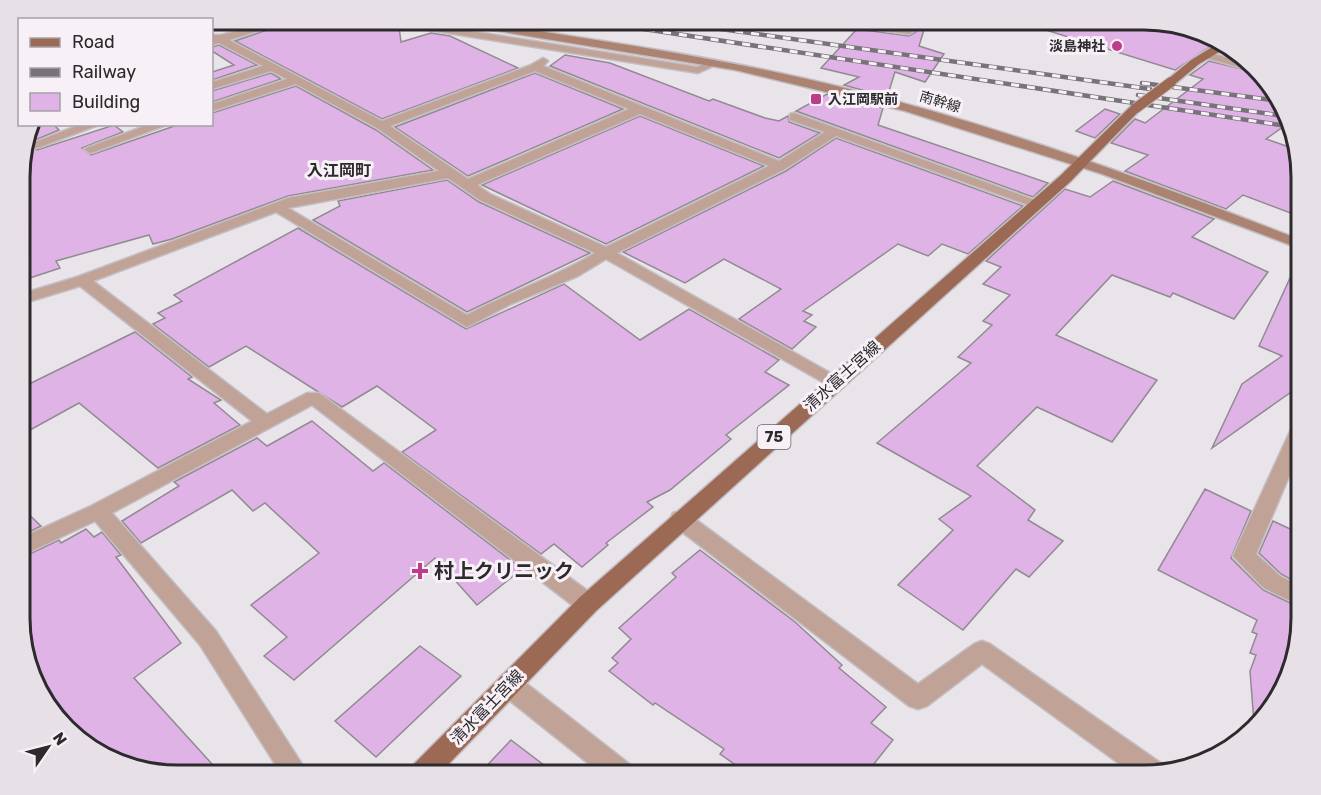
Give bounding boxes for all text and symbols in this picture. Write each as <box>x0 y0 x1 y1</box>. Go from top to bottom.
legend <box>18 18 213 126</box>
text: Road <box>72 31 115 53</box>
place label: 淡島神社 <box>1049 38 1105 55</box>
marker: 淡島神社 <box>1110 39 1124 53</box>
text: Railway <box>72 61 136 83</box>
street label: 南幹線 <box>917 88 963 116</box>
text: Building <box>72 91 140 113</box>
place label: 入江岡駅前 <box>828 91 898 108</box>
marker: 入江岡駅前 <box>809 92 823 106</box>
district label: 入江岡町 <box>307 161 371 180</box>
street label: 清水富士宮線 <box>800 337 884 415</box>
road number: 75 <box>758 425 790 449</box>
place label: 村上クリニック <box>434 559 574 583</box>
marker: 村上クリニック <box>411 562 429 580</box>
street label: 清水富士宮線 <box>447 666 527 748</box>
north arrow <box>18 717 78 777</box>
text: N <box>49 729 71 749</box>

